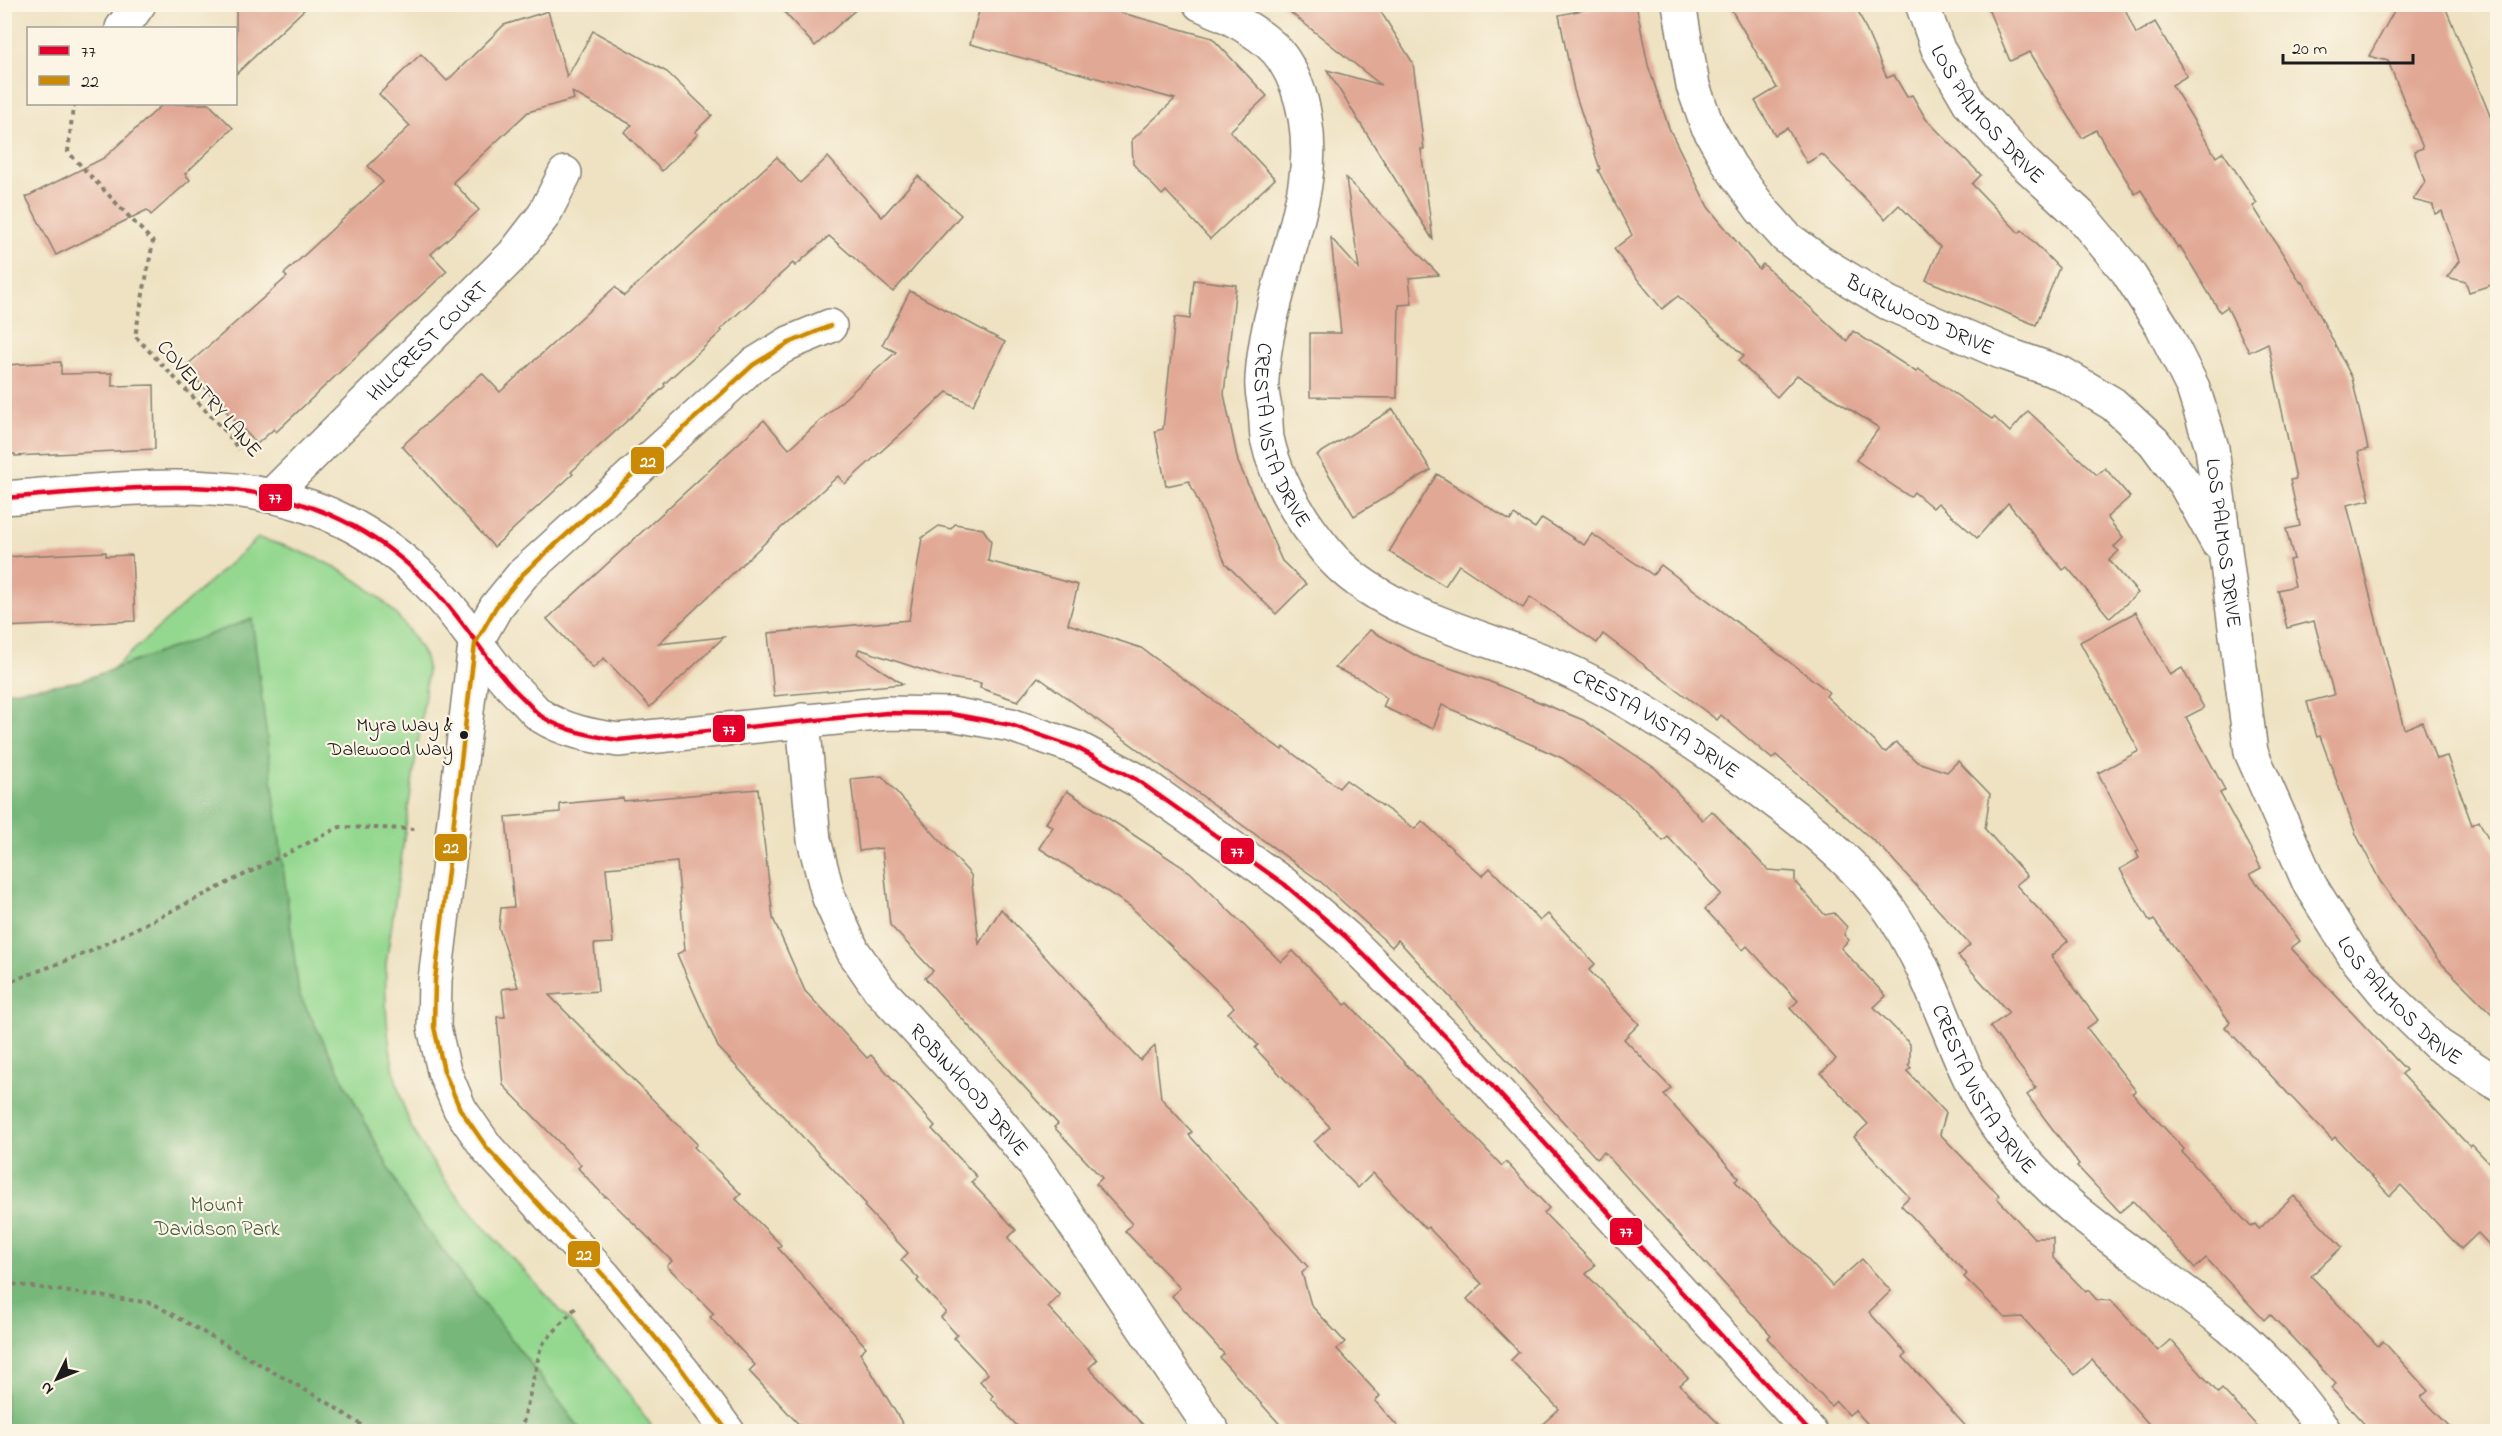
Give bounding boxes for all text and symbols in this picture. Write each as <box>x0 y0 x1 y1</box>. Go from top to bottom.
legend <box>27 27 237 105</box>
scale bar <box>2283 27 2414 65</box>
text: 20 m <box>2292 37 2327 63</box>
text: 77 <box>81 40 96 66</box>
street label: LOS PALMOS DRIVE <box>1922 40 2050 192</box>
text: 22 <box>81 70 99 96</box>
street label: BURLWOOD DRIVE <box>1838 267 1999 364</box>
street label: HILLCREST COURT <box>361 274 496 409</box>
street label: COVENTRY LANE <box>149 334 268 465</box>
street label: CRESTA VISTA DRIVE <box>1245 340 1317 534</box>
line badge: 22 <box>630 446 665 475</box>
text: 22 <box>639 451 656 475</box>
street label: LOS PALMOS DRIVE <box>2196 457 2248 630</box>
line badge: 77 <box>258 483 293 512</box>
text: 77 <box>268 487 282 511</box>
street label: CRESTA VISTA DRIVE <box>1567 662 1745 787</box>
place label: Myra Way & Dalewood Way <box>327 712 453 765</box>
line badge: 77 <box>712 714 746 743</box>
text: 77 <box>722 719 736 743</box>
marker: Myra Way & Dalewood Way <box>458 729 470 741</box>
line badge: 22 <box>434 833 468 862</box>
text: 22 <box>442 837 459 861</box>
line badge: 77 <box>1220 837 1255 865</box>
text: 77 <box>1230 841 1244 865</box>
street label: LOS PALMOS DRIVE <box>2329 931 2468 1074</box>
street label: CRESTA VISTA DRIVE <box>1923 1000 2042 1182</box>
street label: ROBINHOOD DRIVE <box>901 1018 1035 1164</box>
park label: Mount Davidson Park <box>153 1191 281 1245</box>
line badge: 77 <box>1609 1217 1643 1246</box>
text: 77 <box>1619 1221 1633 1245</box>
line badge: 22 <box>567 1240 601 1268</box>
text: 22 <box>575 1244 592 1268</box>
north arrow <box>27 1349 87 1409</box>
text: N <box>35 1376 60 1400</box>

